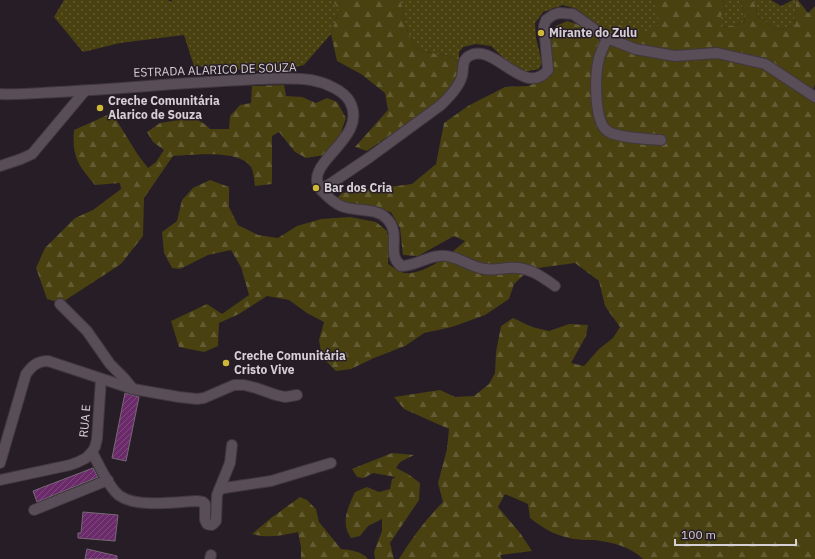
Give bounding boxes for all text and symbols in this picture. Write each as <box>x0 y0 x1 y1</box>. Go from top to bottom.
place label: Mirante do Zulu <box>549 25 637 40</box>
marker: Mirante do Zulu <box>536 28 546 38</box>
street label: ESTRADA ALARICO DE SOUZA <box>133 59 297 80</box>
place label: Creche Comunitária Alarico de Souza <box>108 93 220 122</box>
marker: Creche Comunitária Alarico de Souza <box>95 103 105 113</box>
place label: Bar dos Cria <box>324 180 393 195</box>
marker: Bar dos Cria <box>311 183 321 193</box>
place label: Creche Comunitária Cristo Vive <box>234 348 346 377</box>
marker: Creche Comunitária Cristo Vive <box>221 358 231 368</box>
street label: RUA E <box>76 404 93 438</box>
scale bar <box>675 521 796 547</box>
text: 100 m <box>681 527 716 542</box>

